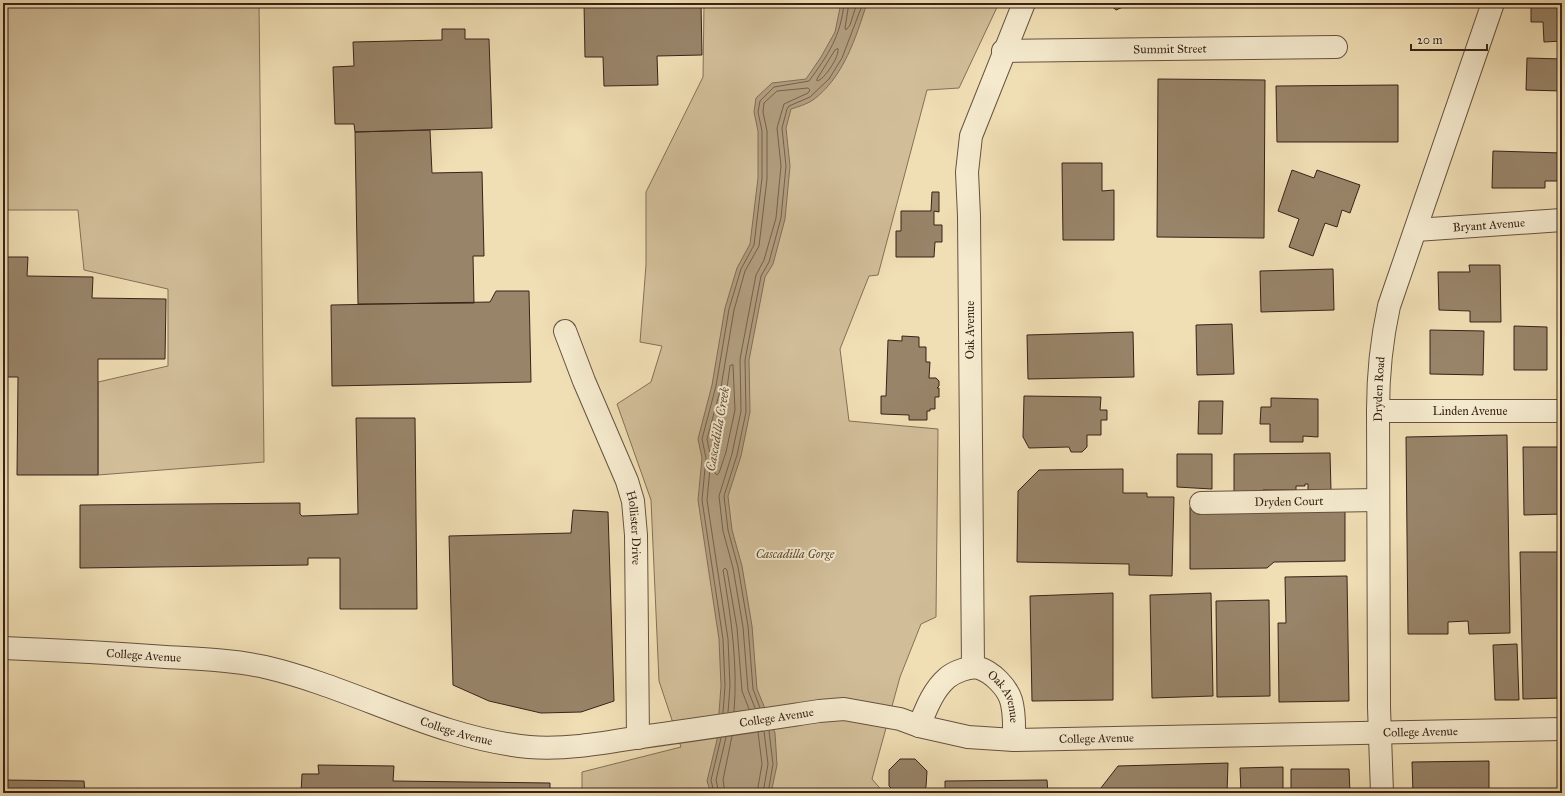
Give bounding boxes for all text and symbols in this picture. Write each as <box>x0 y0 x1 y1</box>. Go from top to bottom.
scale bar <box>1411 26 1487 52</box>
text: 20 m <box>1417 33 1443 47</box>
street label: Summit Street <box>1133 42 1208 56</box>
street label: Bryant Avenue <box>1452 216 1525 234</box>
street label: Oak Avenue <box>963 301 977 359</box>
street label: Dryden Road <box>1371 356 1388 422</box>
water label: Cascadilla Creek <box>703 385 733 473</box>
street label: Linden Avenue <box>1433 404 1507 418</box>
street label: Hollister Drive <box>623 489 643 565</box>
street label: Dryden Court <box>1254 494 1324 509</box>
park label: Cascadilla Gorge <box>756 547 835 561</box>
street label: College Avenue <box>106 646 182 665</box>
street label: Oak Avenue <box>985 667 1021 723</box>
street label: College Avenue <box>738 705 815 730</box>
street label: College Avenue <box>418 714 494 748</box>
street label: College Avenue <box>1383 724 1458 740</box>
street label: College Avenue <box>1059 731 1134 747</box>

